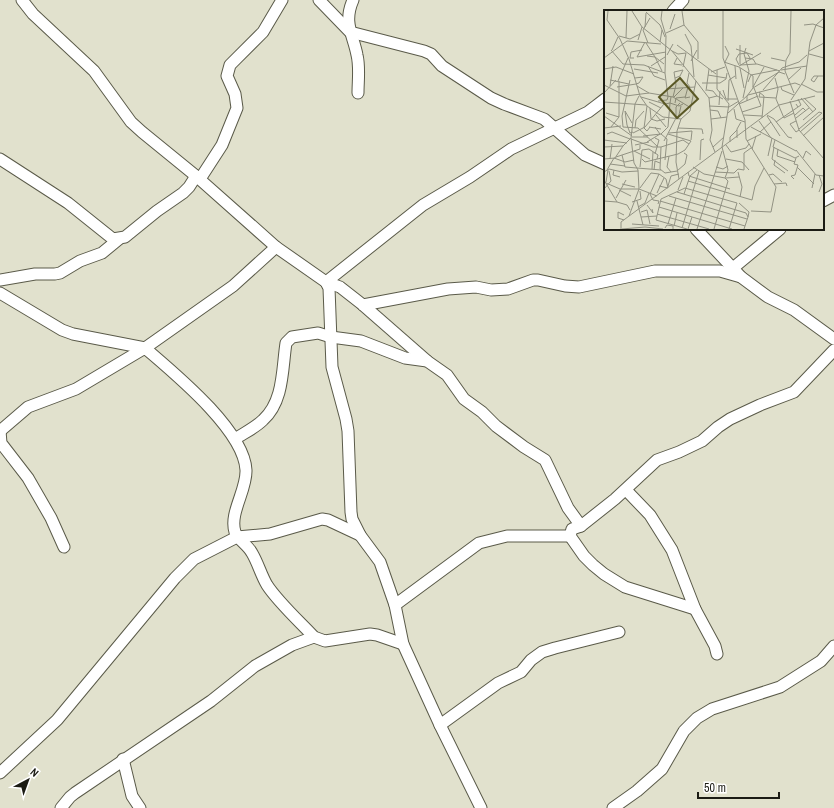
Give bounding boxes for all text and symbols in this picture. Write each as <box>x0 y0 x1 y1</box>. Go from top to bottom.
inset map <box>604 10 824 230</box>
north arrow <box>8 760 48 800</box>
text: N <box>28 765 42 780</box>
scale bar <box>698 774 779 800</box>
text: 50 m <box>704 780 726 796</box>

